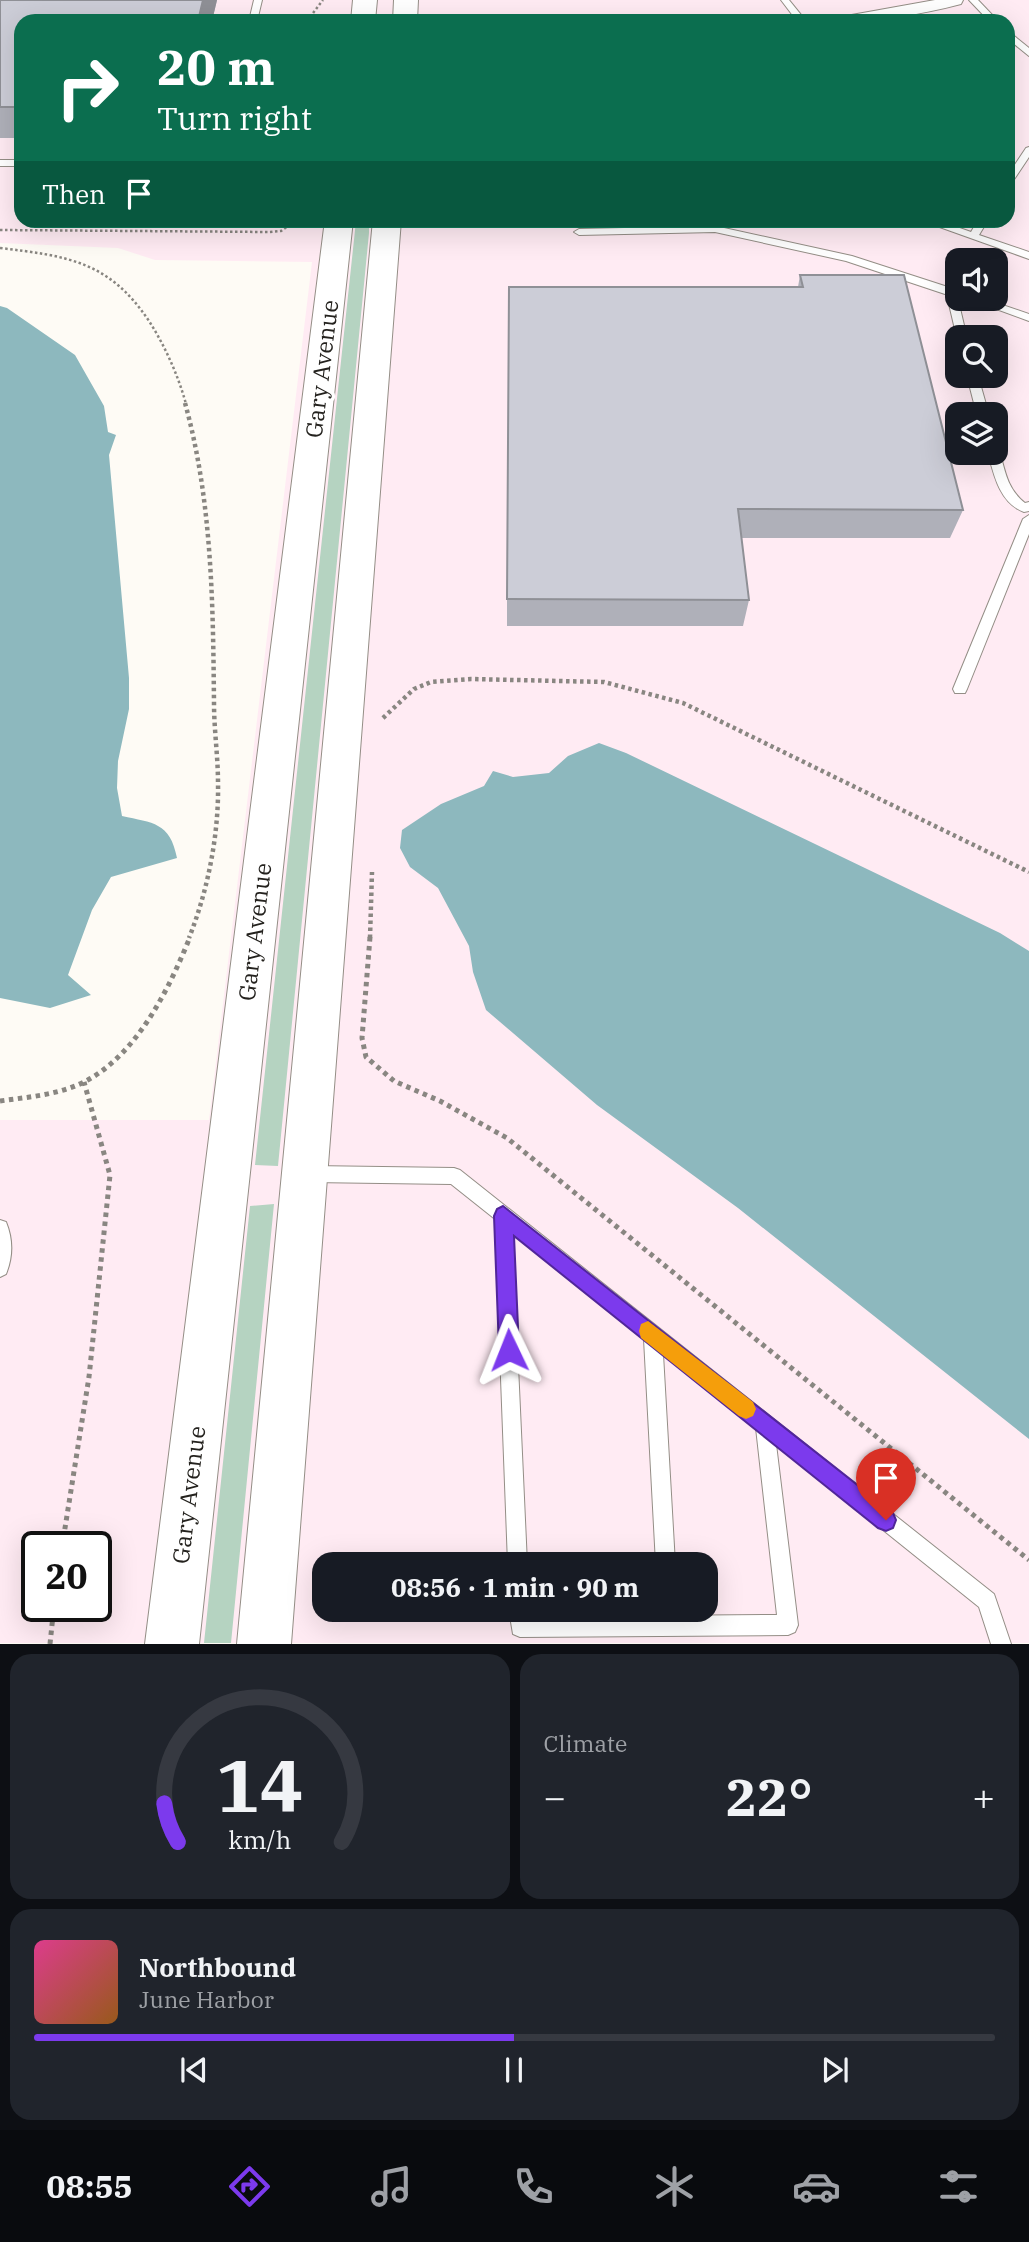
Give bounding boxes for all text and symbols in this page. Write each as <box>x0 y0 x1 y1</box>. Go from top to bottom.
text: 20 m <box>157 35 275 98</box>
icon: right <box>42 42 133 133</box>
text: Turn right <box>157 97 312 139</box>
icon: arrive <box>120 175 158 213</box>
text: Then <box>42 177 106 211</box>
map controls <box>945 248 1008 465</box>
button: sound <box>945 248 1008 311</box>
street label: Gary Avenue <box>298 298 344 440</box>
button: search <box>945 325 1008 388</box>
button: layers <box>945 402 1008 465</box>
street label: Gary Avenue <box>231 861 277 1003</box>
position arrow <box>472 1313 546 1387</box>
street label: Gary Avenue <box>165 1424 211 1566</box>
pin <box>856 1448 916 1520</box>
icon: arrive <box>867 1459 905 1497</box>
speed limit sign: 20 <box>21 1531 112 1622</box>
text: 08:56 · 1 min · 90 m <box>391 1570 639 1604</box>
text: Climate <box>544 1728 627 1758</box>
text: 14 <box>216 1738 303 1833</box>
text: 22° <box>726 1763 813 1830</box>
text: − <box>544 1772 566 1821</box>
text: + <box>972 1772 995 1821</box>
text: km/h <box>228 1823 291 1856</box>
text: Northbound <box>139 1950 296 1984</box>
text: June Harbor <box>139 1984 274 2014</box>
icon: previous <box>175 2051 213 2089</box>
icon: pause <box>495 2051 533 2089</box>
icon: next <box>816 2051 854 2089</box>
icon: directions <box>225 2162 274 2211</box>
icon: music <box>367 2162 416 2211</box>
icon: phone <box>509 2162 558 2211</box>
icon: climate <box>650 2162 699 2211</box>
icon: car <box>792 2162 841 2211</box>
icon: filters <box>934 2162 983 2211</box>
text: 08:55 <box>46 2165 133 2207</box>

